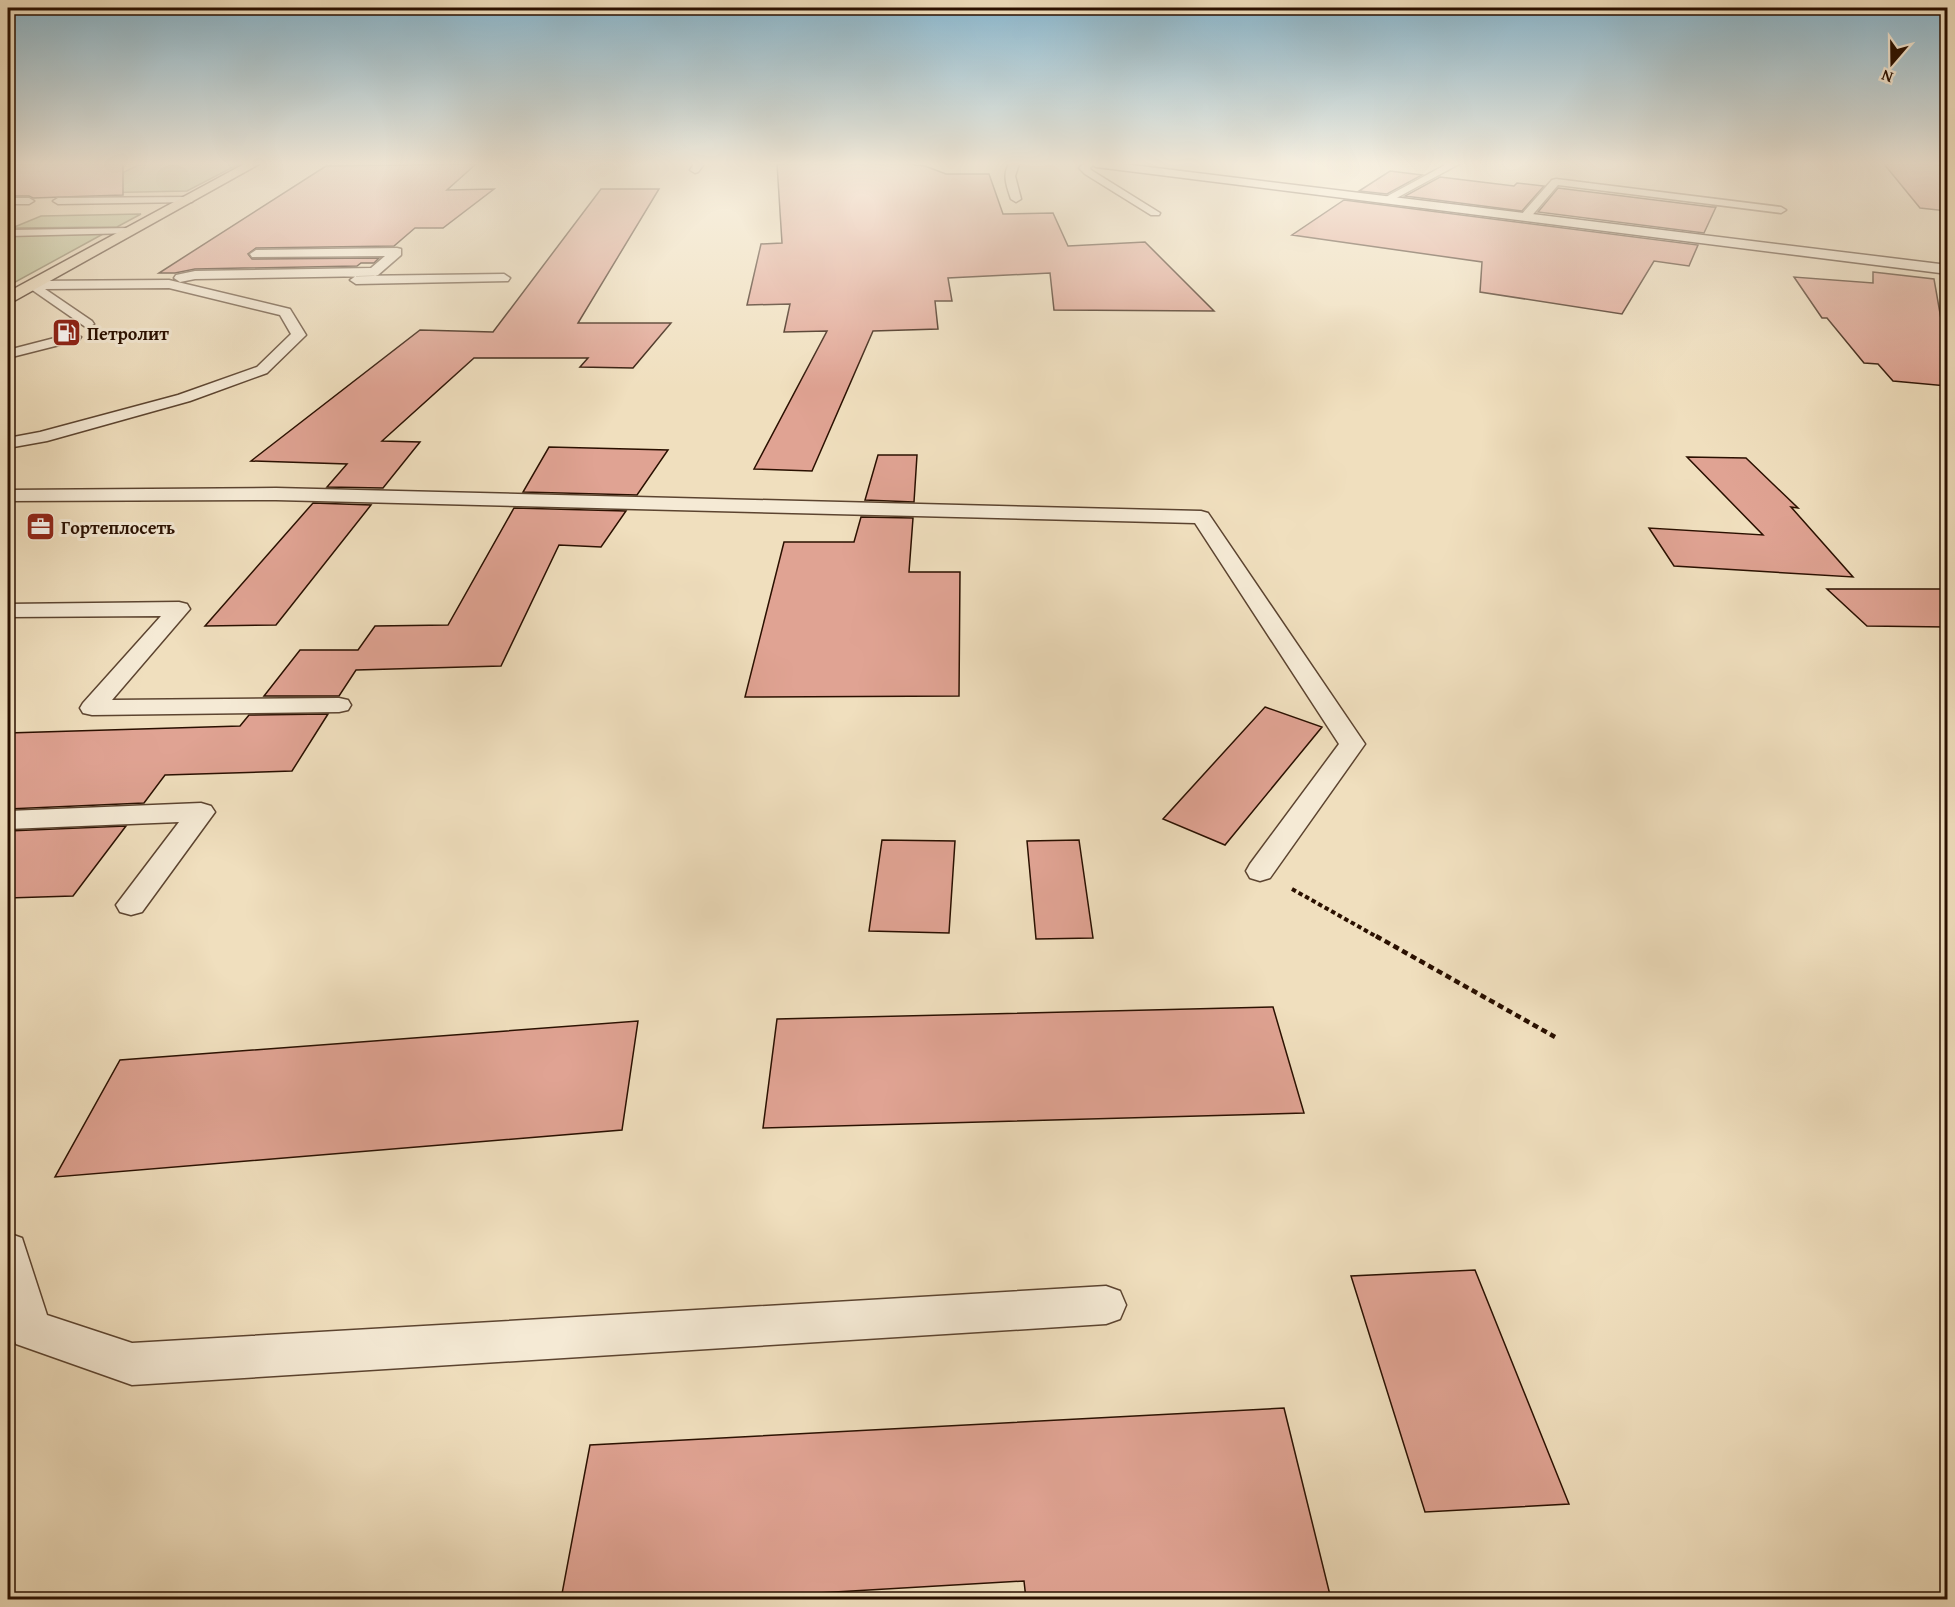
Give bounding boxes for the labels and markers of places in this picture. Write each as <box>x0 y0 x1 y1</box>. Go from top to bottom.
fuel station icon: Петролит <box>50 317 82 349</box>
place label: Петролит <box>87 320 169 347</box>
office icon: Гортеплосеть <box>24 511 56 543</box>
place label: Гортеплосеть <box>61 514 175 541</box>

